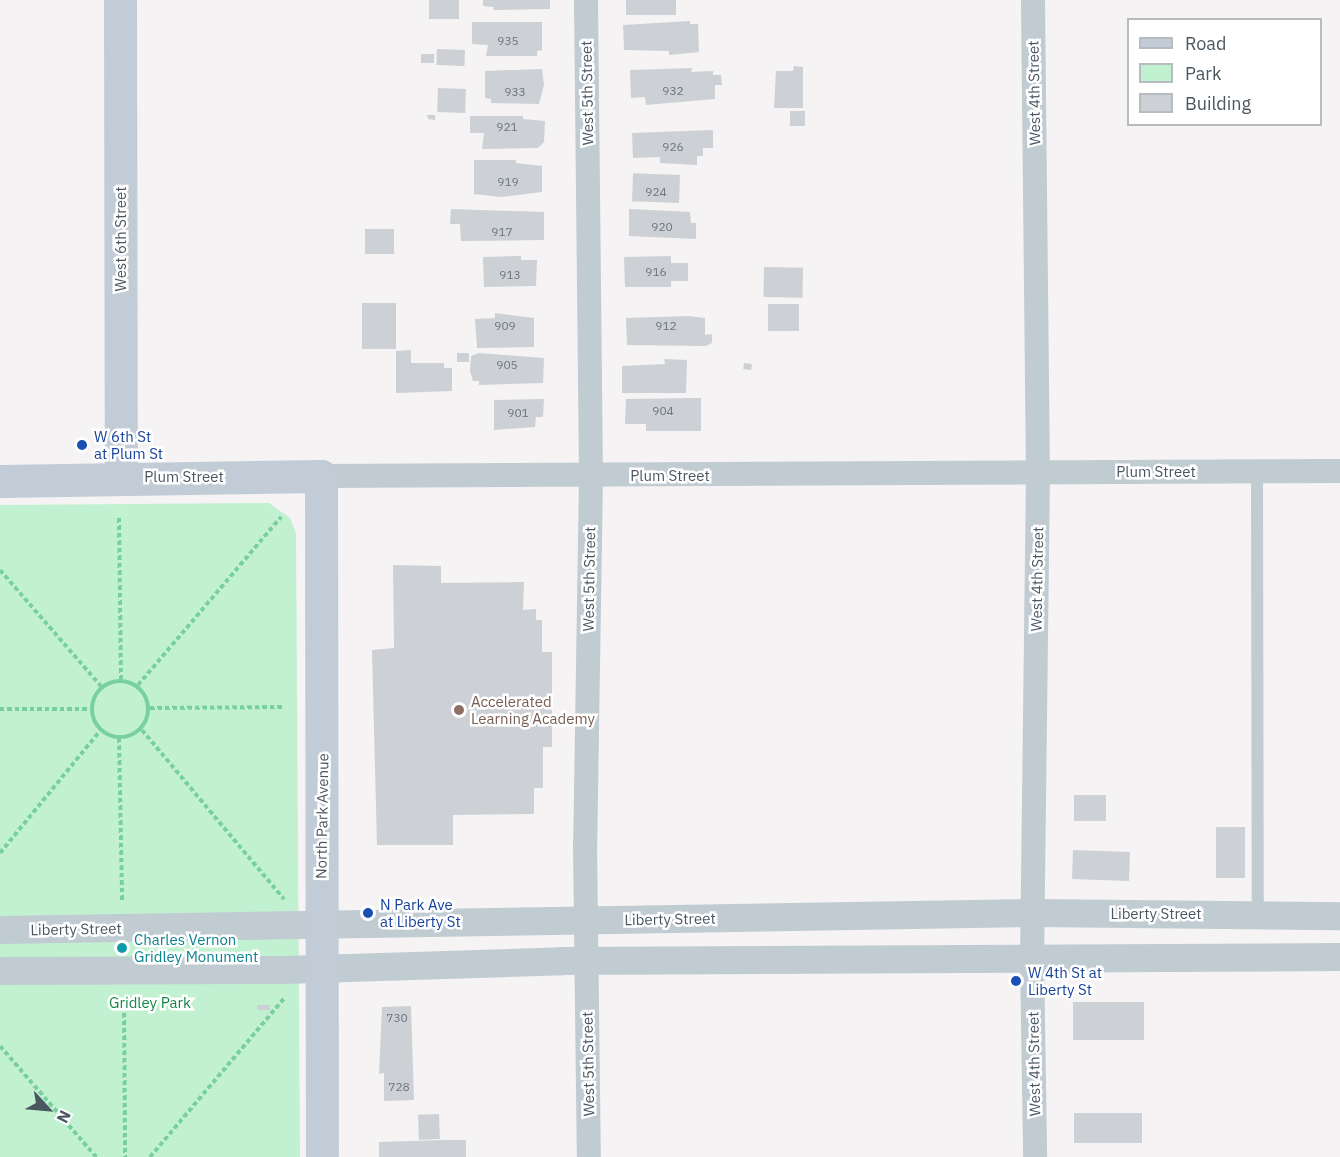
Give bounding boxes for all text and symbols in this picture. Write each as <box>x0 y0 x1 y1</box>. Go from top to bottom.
legend <box>1127 18 1322 126</box>
text: Road <box>1185 32 1226 55</box>
house number: 935 <box>497 34 519 48</box>
street label: West 5th Street <box>577 40 597 146</box>
street label: West 4th Street <box>1024 40 1044 146</box>
text: Park <box>1185 62 1221 85</box>
house number: 932 <box>662 84 684 98</box>
house number: 933 <box>504 85 526 99</box>
text: Building <box>1185 92 1251 115</box>
house number: 921 <box>496 120 518 134</box>
house number: 926 <box>662 140 684 154</box>
house number: 919 <box>497 175 519 189</box>
house number: 924 <box>645 185 667 199</box>
street label: West 6th Street <box>112 187 130 291</box>
house number: 920 <box>651 220 673 234</box>
house number: 917 <box>491 225 513 239</box>
house number: 916 <box>645 265 667 279</box>
house number: 913 <box>499 268 521 282</box>
house number: 909 <box>494 319 516 333</box>
house number: 912 <box>655 319 677 333</box>
house number: 905 <box>496 358 518 372</box>
house number: 904 <box>652 404 674 418</box>
house number: 901 <box>507 406 529 420</box>
place label: W 6th St at Plum St <box>94 427 163 462</box>
marker: W 6th St at Plum St <box>75 438 89 452</box>
street label: Plum Street <box>1116 463 1196 481</box>
street label: Plum Street <box>630 467 710 485</box>
street label: Plum Street <box>144 468 224 486</box>
street label: West 5th Street <box>579 526 599 632</box>
street label: West 4th Street <box>1027 526 1047 632</box>
place label: Accelerated Learning Academy <box>471 692 595 727</box>
marker: Accelerated Learning Academy <box>452 703 466 717</box>
street label: North Park Avenue <box>312 753 332 879</box>
place label: N Park Ave at Liberty St <box>380 895 461 930</box>
street label: Liberty Street <box>1110 905 1202 923</box>
marker: N Park Ave at Liberty St <box>361 906 375 920</box>
street label: Liberty Street <box>624 909 716 929</box>
street label: Liberty Street <box>30 919 122 939</box>
place label: Charles Vernon Gridley Monument <box>134 930 258 965</box>
marker: Charles Vernon Gridley Monument <box>115 941 129 955</box>
place label: W 4th St at Liberty St <box>1028 963 1102 998</box>
marker: W 4th St at Liberty St <box>1009 974 1023 988</box>
park label: Gridley Park <box>109 994 191 1012</box>
house number: 730 <box>386 1011 408 1025</box>
street label: West 5th Street <box>578 1011 598 1117</box>
street label: West 4th Street <box>1024 1011 1044 1117</box>
north arrow <box>18 1079 78 1139</box>
house number: 728 <box>388 1080 410 1094</box>
text: N <box>53 1107 76 1126</box>

